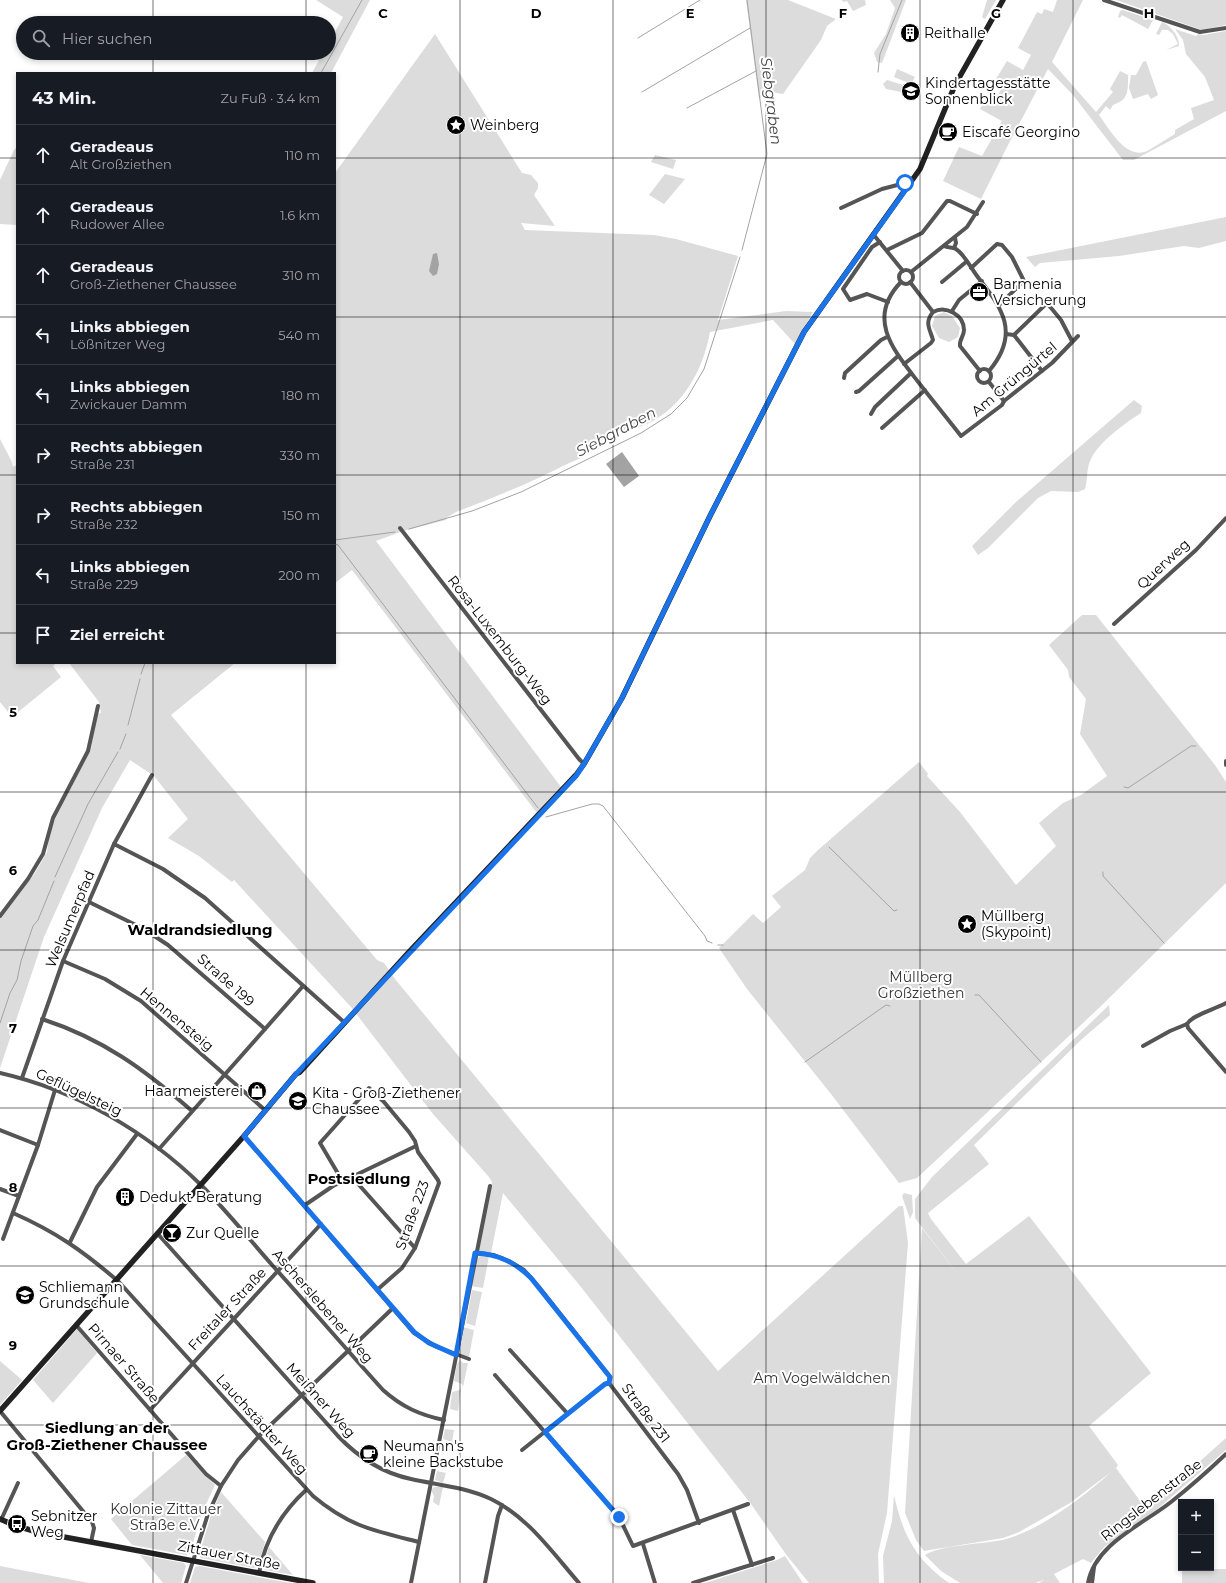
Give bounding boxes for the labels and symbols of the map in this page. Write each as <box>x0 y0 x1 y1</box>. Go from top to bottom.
text: C <box>378 5 388 21</box>
text: D <box>531 5 542 21</box>
text: E <box>686 5 695 21</box>
text: F <box>839 5 847 21</box>
text: G <box>991 5 1001 21</box>
text: H <box>1144 5 1154 21</box>
building icon: Reithalle <box>899 22 921 44</box>
place label: Reithalle <box>924 24 986 42</box>
water label: Siebgraben <box>757 56 786 146</box>
place label: Kindertagesstätte Sonnenblick <box>925 74 1050 108</box>
school or university icon: Kindertagesstätte Sonnenblick <box>900 80 922 102</box>
place icon: Weinberg <box>445 114 467 136</box>
place label: Weinberg <box>470 116 539 134</box>
cafe icon: Eiscafé Georgino <box>937 121 959 143</box>
place label: Eiscafé Georgino <box>962 123 1080 141</box>
route start <box>896 174 914 192</box>
place label: Barmenia Versicherung <box>993 275 1086 309</box>
office icon: Barmenia Versicherung <box>968 281 990 303</box>
street label: Am Grüngürtel <box>967 338 1061 420</box>
water label: Siebgraben <box>572 402 659 461</box>
street label: Querweg <box>1133 535 1193 593</box>
street label: Rosa-Luxemburg-Weg <box>444 572 556 708</box>
text: 5 <box>9 704 17 720</box>
text: 6 <box>9 862 18 878</box>
street label: Welsumerpfad <box>41 868 99 970</box>
place label: Müllberg (Skypoint) <box>981 907 1052 941</box>
place icon: Müllberg (Skypoint) <box>956 913 978 935</box>
district label: Waldrandsiedlung <box>128 920 272 939</box>
street label: Straße 199 <box>194 949 258 1011</box>
park label: Müllberg Großziethen <box>878 968 964 1002</box>
street label: Hennensteig <box>136 983 218 1055</box>
text: 7 <box>9 1020 17 1036</box>
street label: Geflügelsteig <box>33 1064 125 1120</box>
shop icon: Haarmeisterei <box>246 1080 268 1102</box>
place label: Haarmeisterei <box>144 1082 243 1100</box>
place label: Kita - Groß-Ziethener Chaussee <box>312 1084 461 1118</box>
school or university icon: Kita - Groß-Ziethener Chaussee <box>287 1090 309 1112</box>
district label: Postsiedlung <box>307 1169 411 1188</box>
street label: Straße 223 <box>391 1178 433 1252</box>
text: 8 <box>9 1179 18 1195</box>
building icon: Dedukt Beratung <box>114 1186 136 1208</box>
place label: Dedukt Beratung <box>139 1188 262 1206</box>
bar icon: Zur Quelle <box>161 1222 183 1244</box>
place label: Zur Quelle <box>186 1224 259 1242</box>
street label: Ascherslebener Weg <box>269 1245 377 1367</box>
street label: Freitaler Straße <box>184 1264 270 1354</box>
place label: Schliemann Grundschule <box>39 1278 130 1312</box>
school or university icon: Schliemann Grundschule <box>14 1284 36 1306</box>
street label: Pirnaer Straße <box>84 1319 164 1407</box>
text: 9 <box>9 1337 17 1353</box>
street label: Meißner Weg <box>283 1359 359 1441</box>
park label: Am Vogelwäldchen <box>754 1369 890 1387</box>
street label: Lauchstädter Weg <box>212 1370 312 1478</box>
street label: Straße 231 <box>618 1380 674 1446</box>
district label: Siedlung an der Groß-Ziethener Chaussee <box>7 1418 207 1454</box>
place label: Neumann's kleine Backstube <box>383 1437 504 1471</box>
cafe icon: Neumann's kleine Backstube <box>358 1443 380 1465</box>
street label: Ringslebenstraße <box>1097 1455 1205 1545</box>
park label: Kolonie Zittauer Straße e.V. <box>110 1500 222 1534</box>
place label: Sebnitzer Weg <box>31 1507 98 1541</box>
route end <box>610 1508 628 1526</box>
bus stop icon: Sebnitzer Weg <box>6 1513 28 1535</box>
street label: Zittauer Straße <box>176 1536 282 1574</box>

